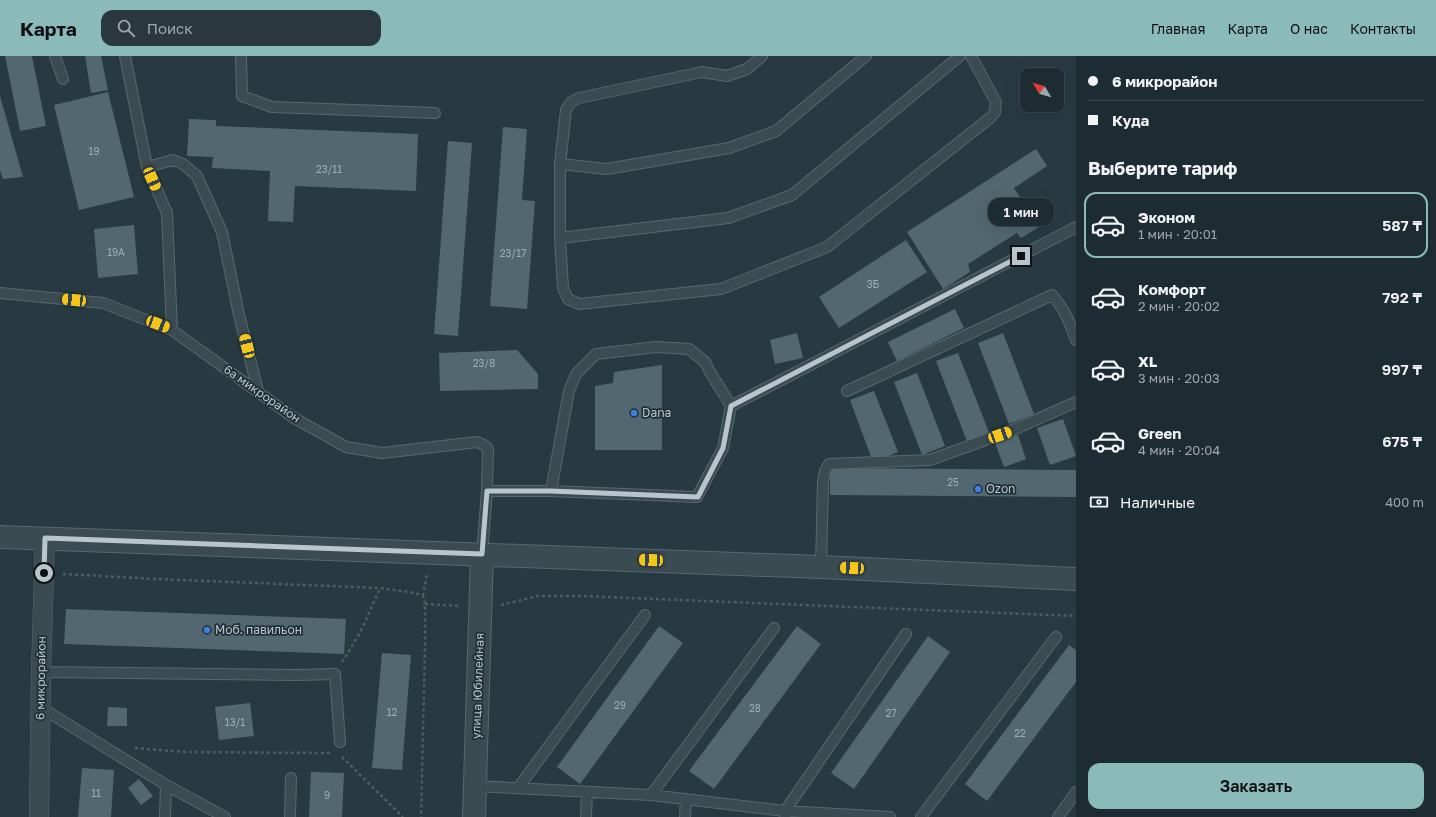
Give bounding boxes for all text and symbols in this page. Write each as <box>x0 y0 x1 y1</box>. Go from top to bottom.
search box <box>101 10 381 46</box>
text: Карта <box>20 17 77 40</box>
icon: search <box>115 17 137 39</box>
text: Поиск <box>147 19 193 37</box>
text: Главная <box>1151 20 1205 37</box>
text: Карта <box>1227 20 1268 37</box>
text: О нас <box>1290 20 1328 37</box>
text: Контакты <box>1350 20 1416 37</box>
north arrow <box>1020 68 1064 112</box>
map controls <box>1020 68 1064 112</box>
text: 6 микрорайон <box>1112 72 1217 90</box>
text: Куда <box>1112 111 1149 129</box>
house number: 19 <box>89 145 99 157</box>
text: Выберите тариф <box>1088 157 1237 179</box>
house number: 23/11 <box>316 163 342 175</box>
car <box>142 166 162 192</box>
callout: 1 мин <box>988 198 1054 226</box>
text: 1 мин <box>1003 204 1039 220</box>
icon: car <box>1090 207 1126 243</box>
text: Эконом <box>1138 208 1195 226</box>
text: 587 ₸ <box>1382 216 1422 234</box>
text: 1 мин · 20:01 <box>1138 226 1217 242</box>
house number: 19А <box>107 246 125 258</box>
house number: 23/17 <box>500 247 526 259</box>
route end <box>1012 247 1030 265</box>
house number: 3Б <box>867 278 880 290</box>
icon: car <box>1090 279 1126 315</box>
text: Комфорт <box>1138 280 1206 298</box>
text: 792 ₸ <box>1382 288 1422 306</box>
car <box>62 293 86 307</box>
text: 2 мин · 20:02 <box>1138 298 1220 314</box>
car <box>145 314 171 334</box>
car <box>238 333 256 359</box>
icon: car <box>1090 351 1126 387</box>
text: XL <box>1138 352 1157 370</box>
house number: 23/8 <box>473 357 495 369</box>
text: 997 ₸ <box>1382 360 1422 378</box>
street label: 6а микрорайон <box>221 361 304 426</box>
text: 3 мин · 20:03 <box>1138 370 1220 386</box>
place label: Dana <box>642 405 671 420</box>
marker: Dana <box>629 408 639 418</box>
icon: car <box>1090 423 1126 459</box>
text: Green <box>1138 424 1181 442</box>
car <box>987 425 1013 445</box>
text: 675 ₸ <box>1382 432 1422 450</box>
text: 4 мин · 20:04 <box>1138 442 1220 458</box>
house number: 25 <box>947 476 959 488</box>
place label: Ozon <box>986 481 1015 496</box>
marker: Ozon <box>973 484 983 494</box>
icon: cash <box>1088 491 1110 513</box>
text: Наличные <box>1120 493 1195 511</box>
text: 400 m <box>1385 494 1424 510</box>
car <box>639 554 663 566</box>
car <box>840 561 864 575</box>
route start <box>35 564 53 582</box>
place label: Моб. павильон <box>215 622 302 637</box>
marker: Моб. павильон <box>202 625 212 635</box>
street label: улица Юбилейная <box>468 633 487 739</box>
street label: 6 микрорайон <box>32 636 49 720</box>
house number: 29 <box>614 699 626 711</box>
house number: 28 <box>749 702 761 714</box>
house number: 12 <box>387 706 398 718</box>
house number: 27 <box>885 707 897 719</box>
house number: 13/1 <box>225 716 245 728</box>
house number: 22 <box>1014 727 1026 739</box>
button: Заказать <box>1088 763 1424 809</box>
house number: 11 <box>91 787 101 799</box>
house number: 9 <box>324 789 330 801</box>

